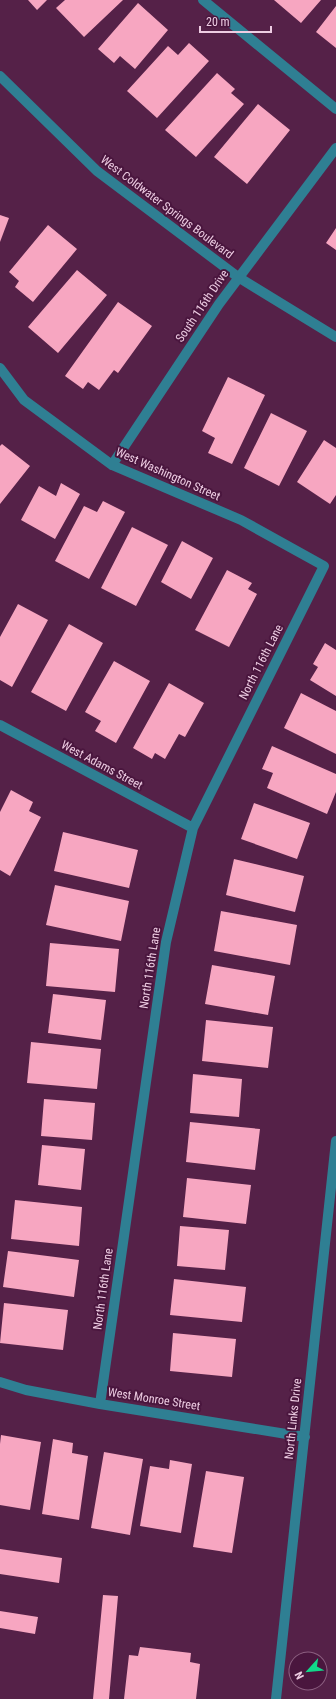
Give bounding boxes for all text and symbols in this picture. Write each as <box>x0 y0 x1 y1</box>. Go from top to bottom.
scale bar <box>200 8 271 34</box>
text: 20 m <box>206 15 230 29</box>
street label: West Coldwater Springs Boulevard <box>98 153 236 262</box>
street label: South 116th Drive <box>173 267 231 345</box>
street label: West Washington Street <box>114 445 223 504</box>
street label: North 116th Lane <box>236 622 286 702</box>
street label: West Adams Street <box>59 738 146 793</box>
street label: North 116th Lane <box>137 926 163 1010</box>
street label: North 116th Lane <box>90 1247 116 1331</box>
street label: North Links Drive <box>282 1377 304 1460</box>
street label: West Monroe Street <box>107 1385 202 1413</box>
north arrow <box>288 1651 328 1691</box>
text: N <box>292 1669 307 1681</box>

